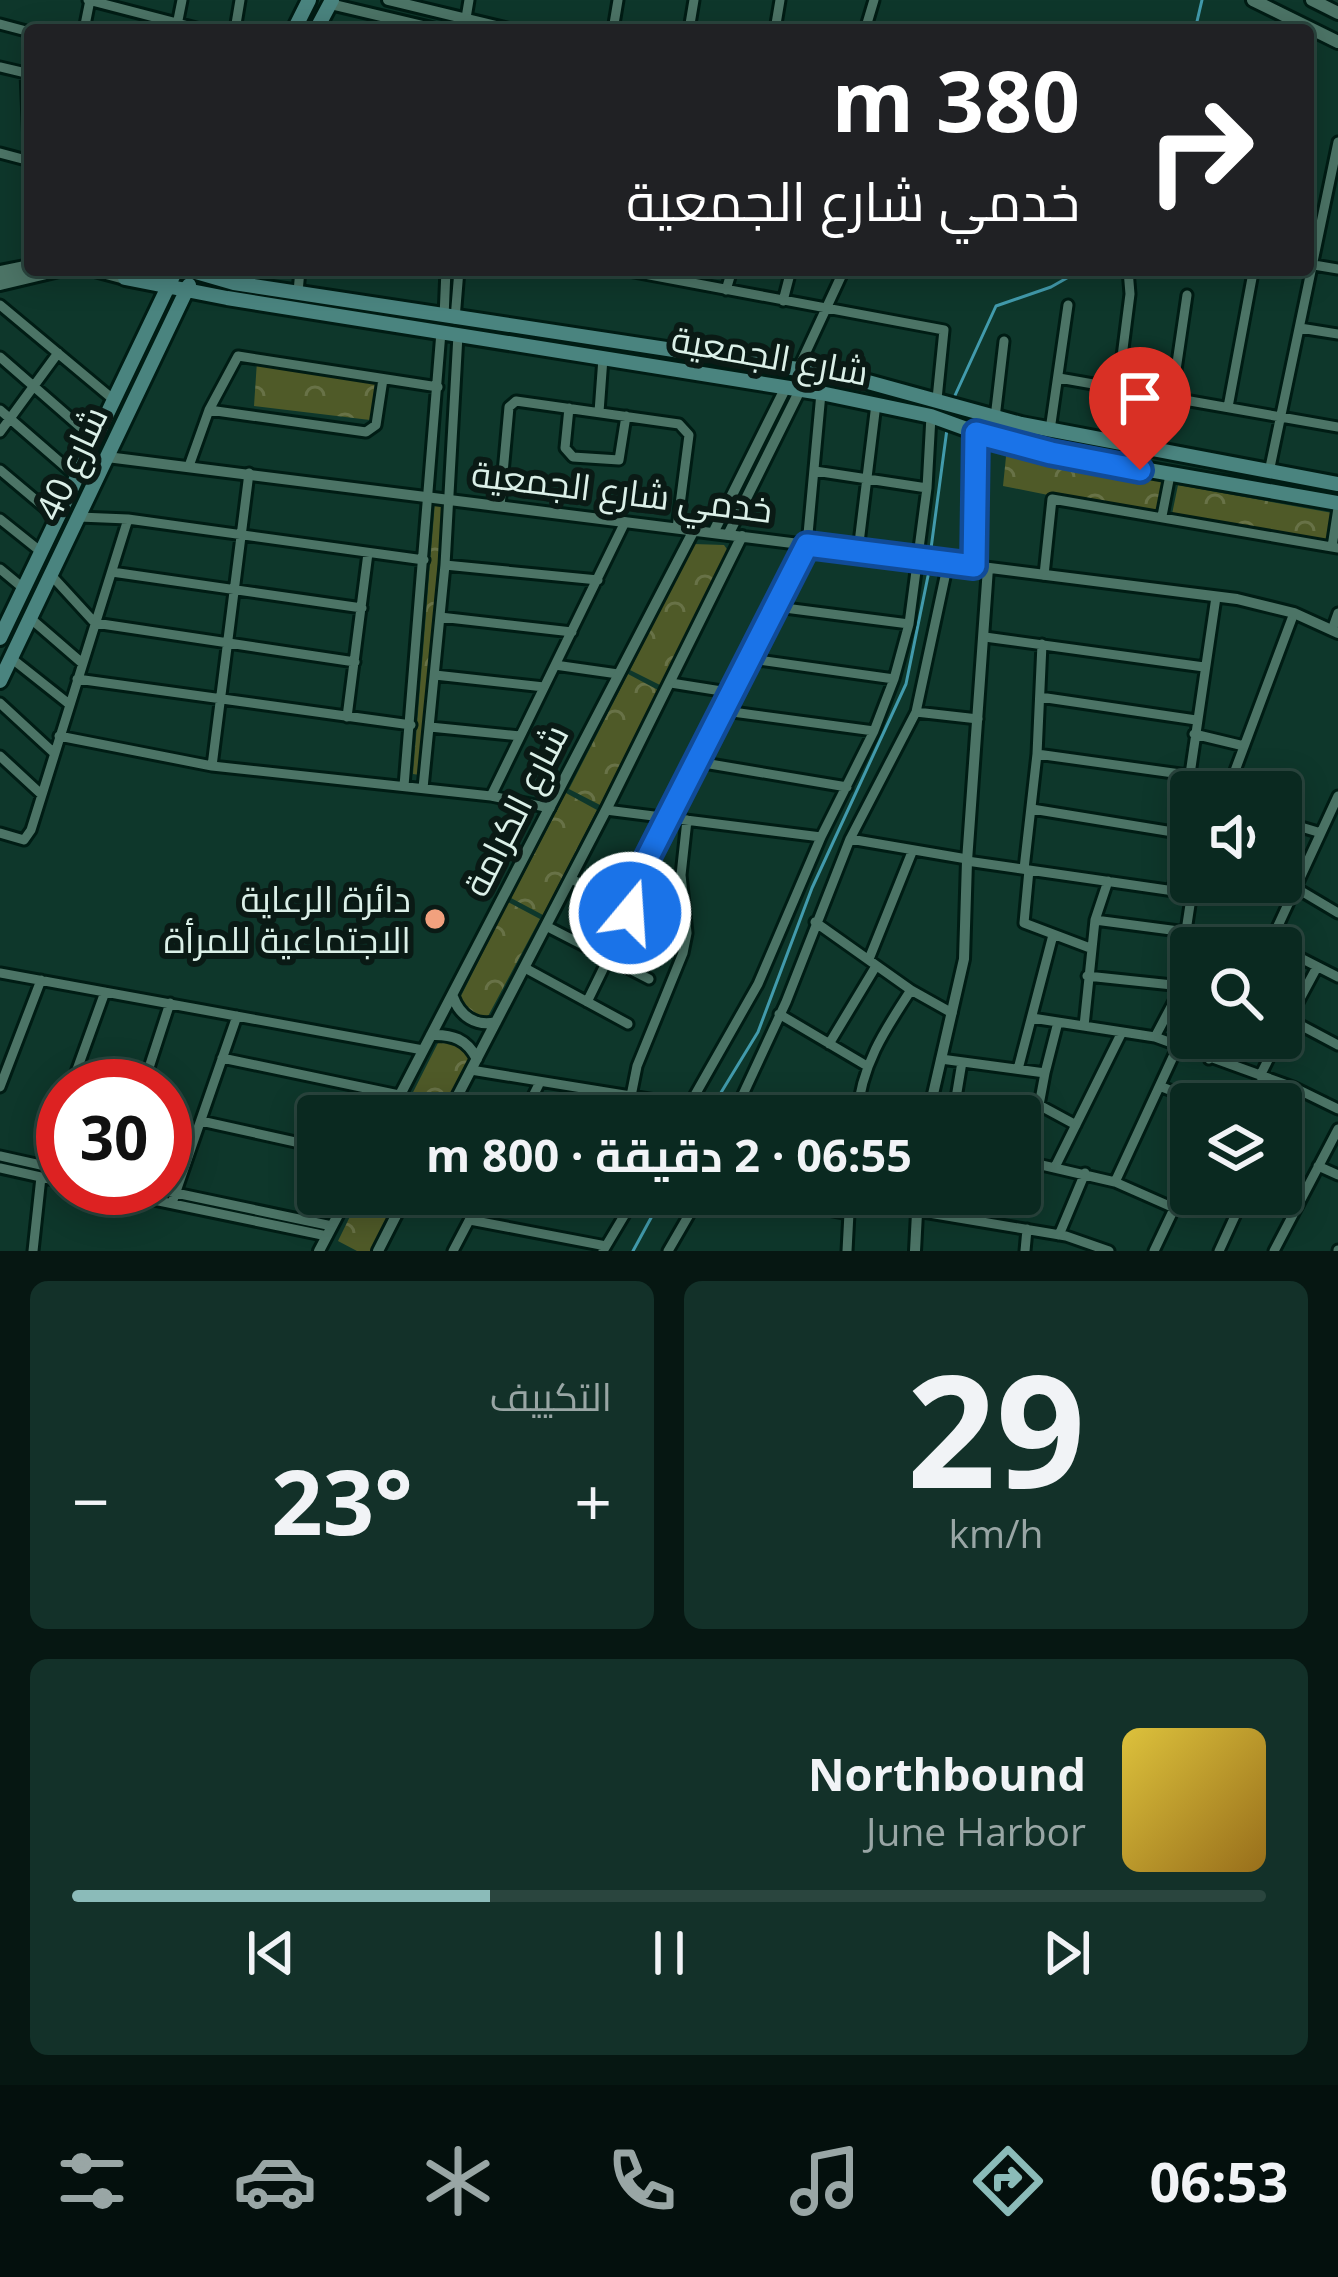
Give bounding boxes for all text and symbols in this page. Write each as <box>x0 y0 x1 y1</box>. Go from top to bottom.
text: 380 m <box>832 42 1080 157</box>
icon: right <box>1122 72 1278 228</box>
text: خدمي شارع الجمعية <box>626 163 1080 237</box>
street label: شارع الجمعية <box>668 314 872 397</box>
pin <box>1089 347 1191 470</box>
icon: arrive <box>1107 365 1173 431</box>
street label: شارع 40 <box>23 398 120 528</box>
street label: خدمي شارع الجمعية <box>468 448 775 539</box>
street label: شارع الكرامة <box>451 716 580 905</box>
map controls <box>1170 771 1302 1215</box>
button: sound <box>1170 771 1302 903</box>
position arrow <box>567 850 693 976</box>
place label: دائرة الرعاية الاجتماعية للمرأة <box>164 874 411 964</box>
marker: دائرة الرعاية الاجتماعية للمرأة <box>422 906 448 932</box>
button: search <box>1170 927 1302 1059</box>
speed limit sign: 30 <box>36 1059 192 1215</box>
button: layers <box>1170 1083 1302 1215</box>
text: 06:55 · 2 دقيقة · 800 m <box>426 1124 912 1185</box>
text: 29 <box>907 1321 1085 1534</box>
text: التكييف <box>490 1369 612 1422</box>
text: 23° <box>271 1439 413 1561</box>
text: − <box>72 1455 110 1545</box>
text: + <box>574 1455 612 1545</box>
text: km/h <box>949 1506 1043 1559</box>
text: Northbound <box>808 1743 1086 1804</box>
text: June Harbor <box>866 1804 1086 1857</box>
icon: previous <box>238 1920 304 1986</box>
icon: pause <box>636 1920 702 1986</box>
icon: next <box>1034 1920 1100 1986</box>
icon: filters <box>50 2139 134 2223</box>
icon: car <box>233 2139 317 2223</box>
icon: climate <box>416 2139 500 2223</box>
icon: phone <box>600 2139 684 2223</box>
icon: music <box>783 2139 867 2223</box>
icon: directions <box>966 2139 1050 2223</box>
text: 06:53 <box>1149 2144 1288 2218</box>

